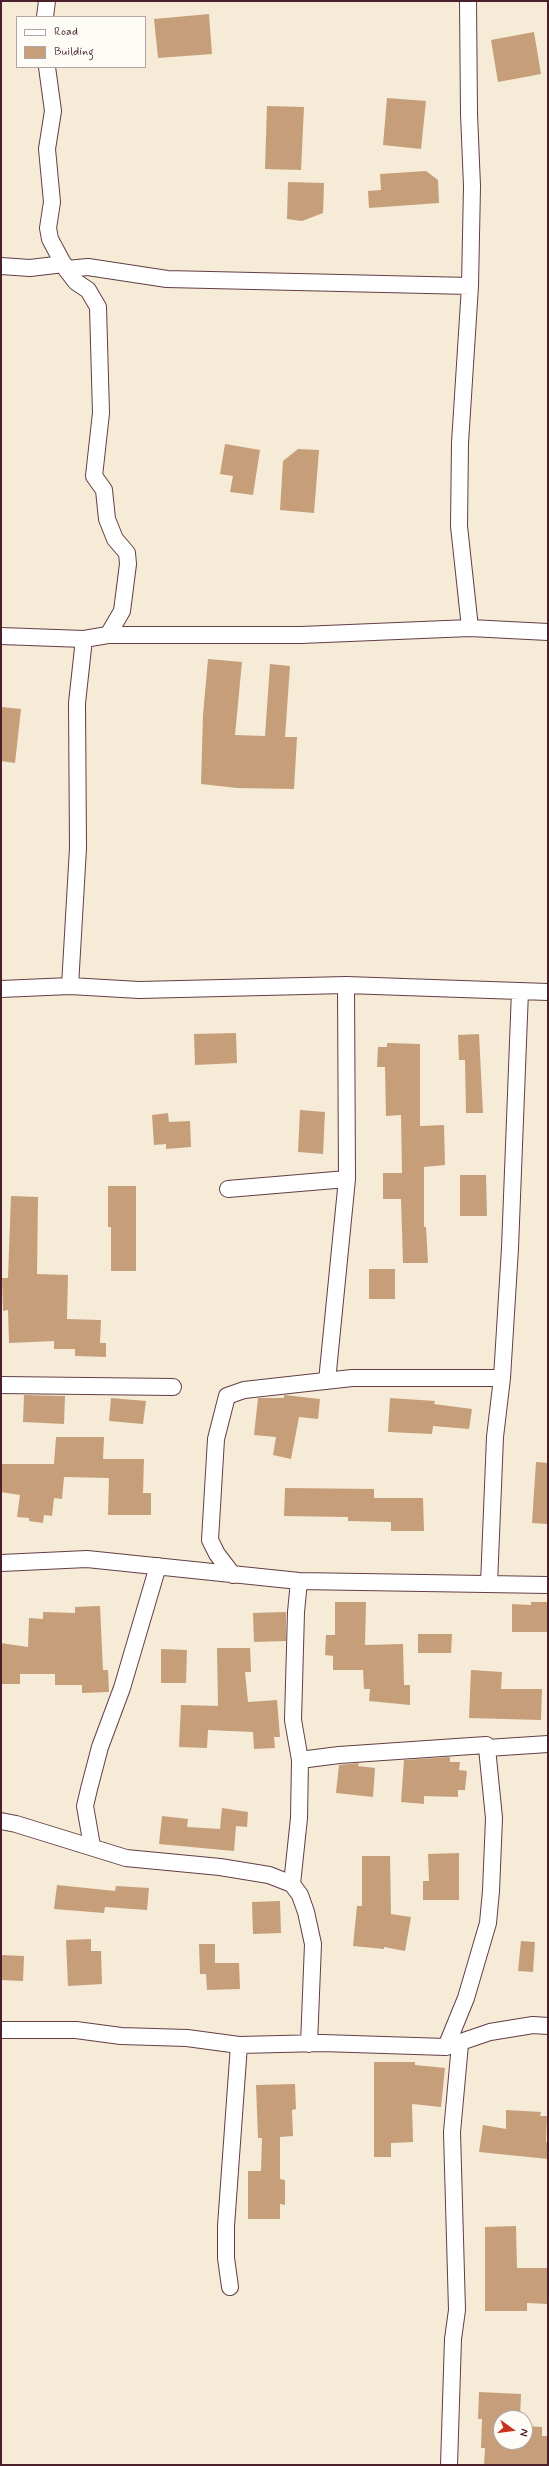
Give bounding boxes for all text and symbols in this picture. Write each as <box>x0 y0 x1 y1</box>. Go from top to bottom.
legend <box>16 16 146 68</box>
text: Road <box>54 24 78 40</box>
text: Building <box>54 44 94 60</box>
north arrow <box>493 2410 533 2450</box>
text: N <box>516 2427 531 2438</box>

